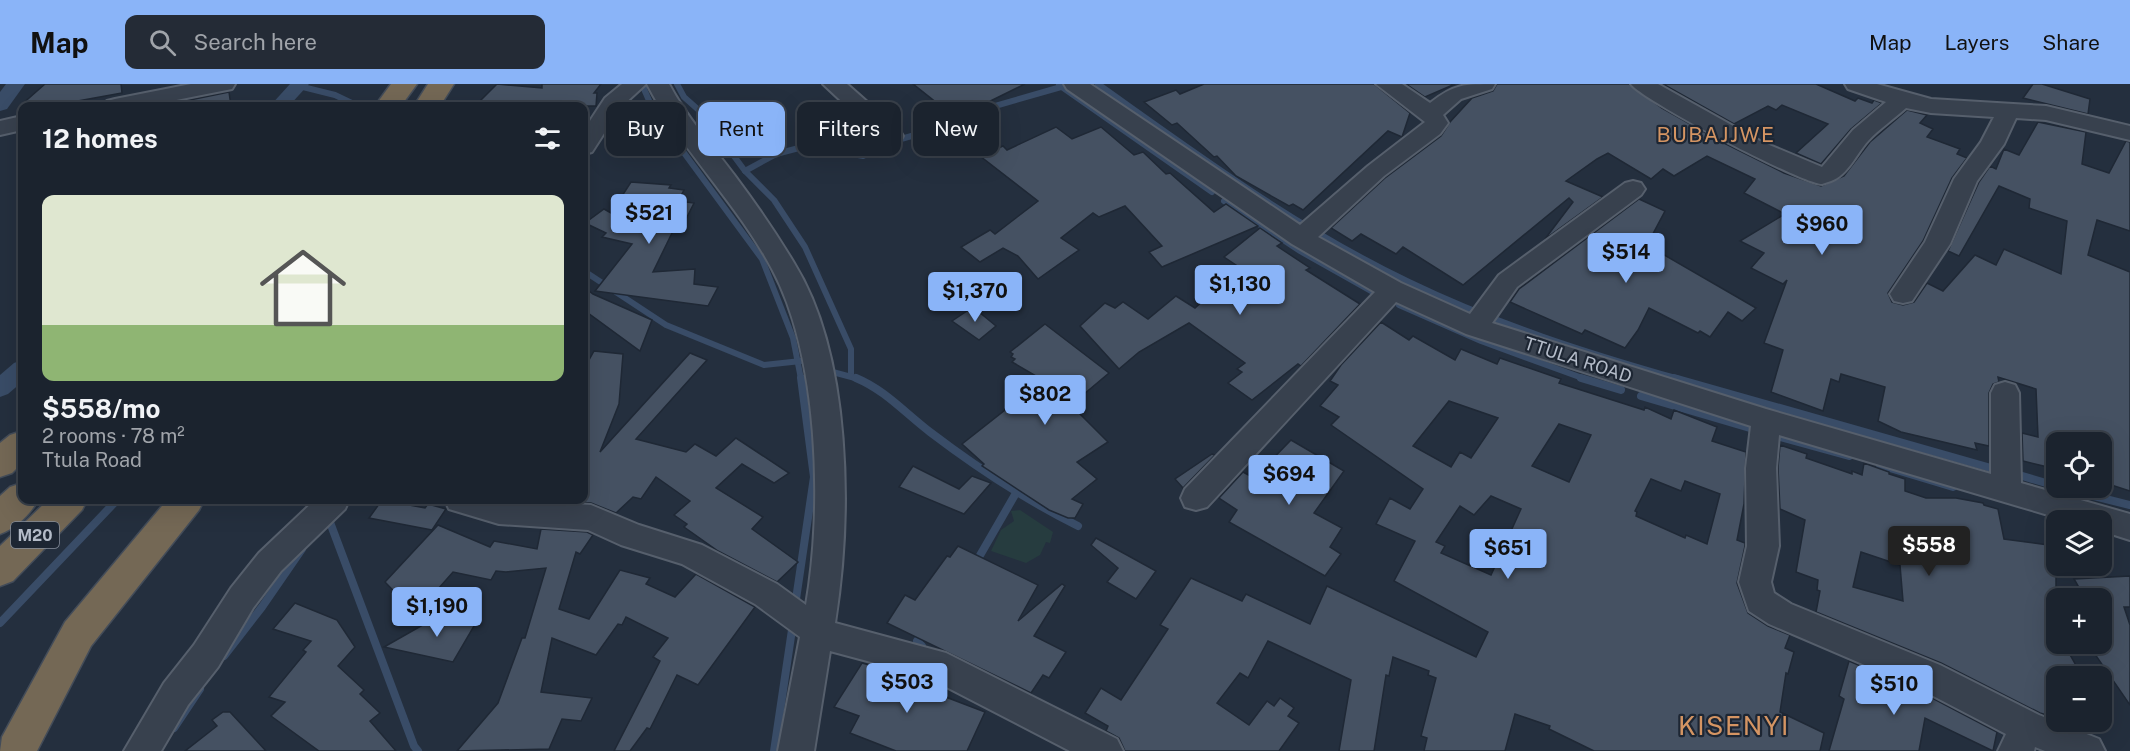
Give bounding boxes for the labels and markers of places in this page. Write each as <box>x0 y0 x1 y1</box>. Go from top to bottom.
pin: $521 <box>613 194 685 245</box>
pin: $960 <box>1786 205 1858 256</box>
pin: $514 <box>1590 233 1662 284</box>
pin: $1,130 <box>1191 265 1289 316</box>
pin: $1,370 <box>926 272 1024 323</box>
pin: $802 <box>1009 375 1081 426</box>
pin: $694 <box>1253 455 1325 506</box>
pin: $558 <box>1893 526 1965 577</box>
pin: $651 <box>1472 529 1544 580</box>
pin: $1,190 <box>388 587 486 638</box>
pin: $503 <box>871 663 943 714</box>
pin: $510 <box>1858 665 1930 716</box>

